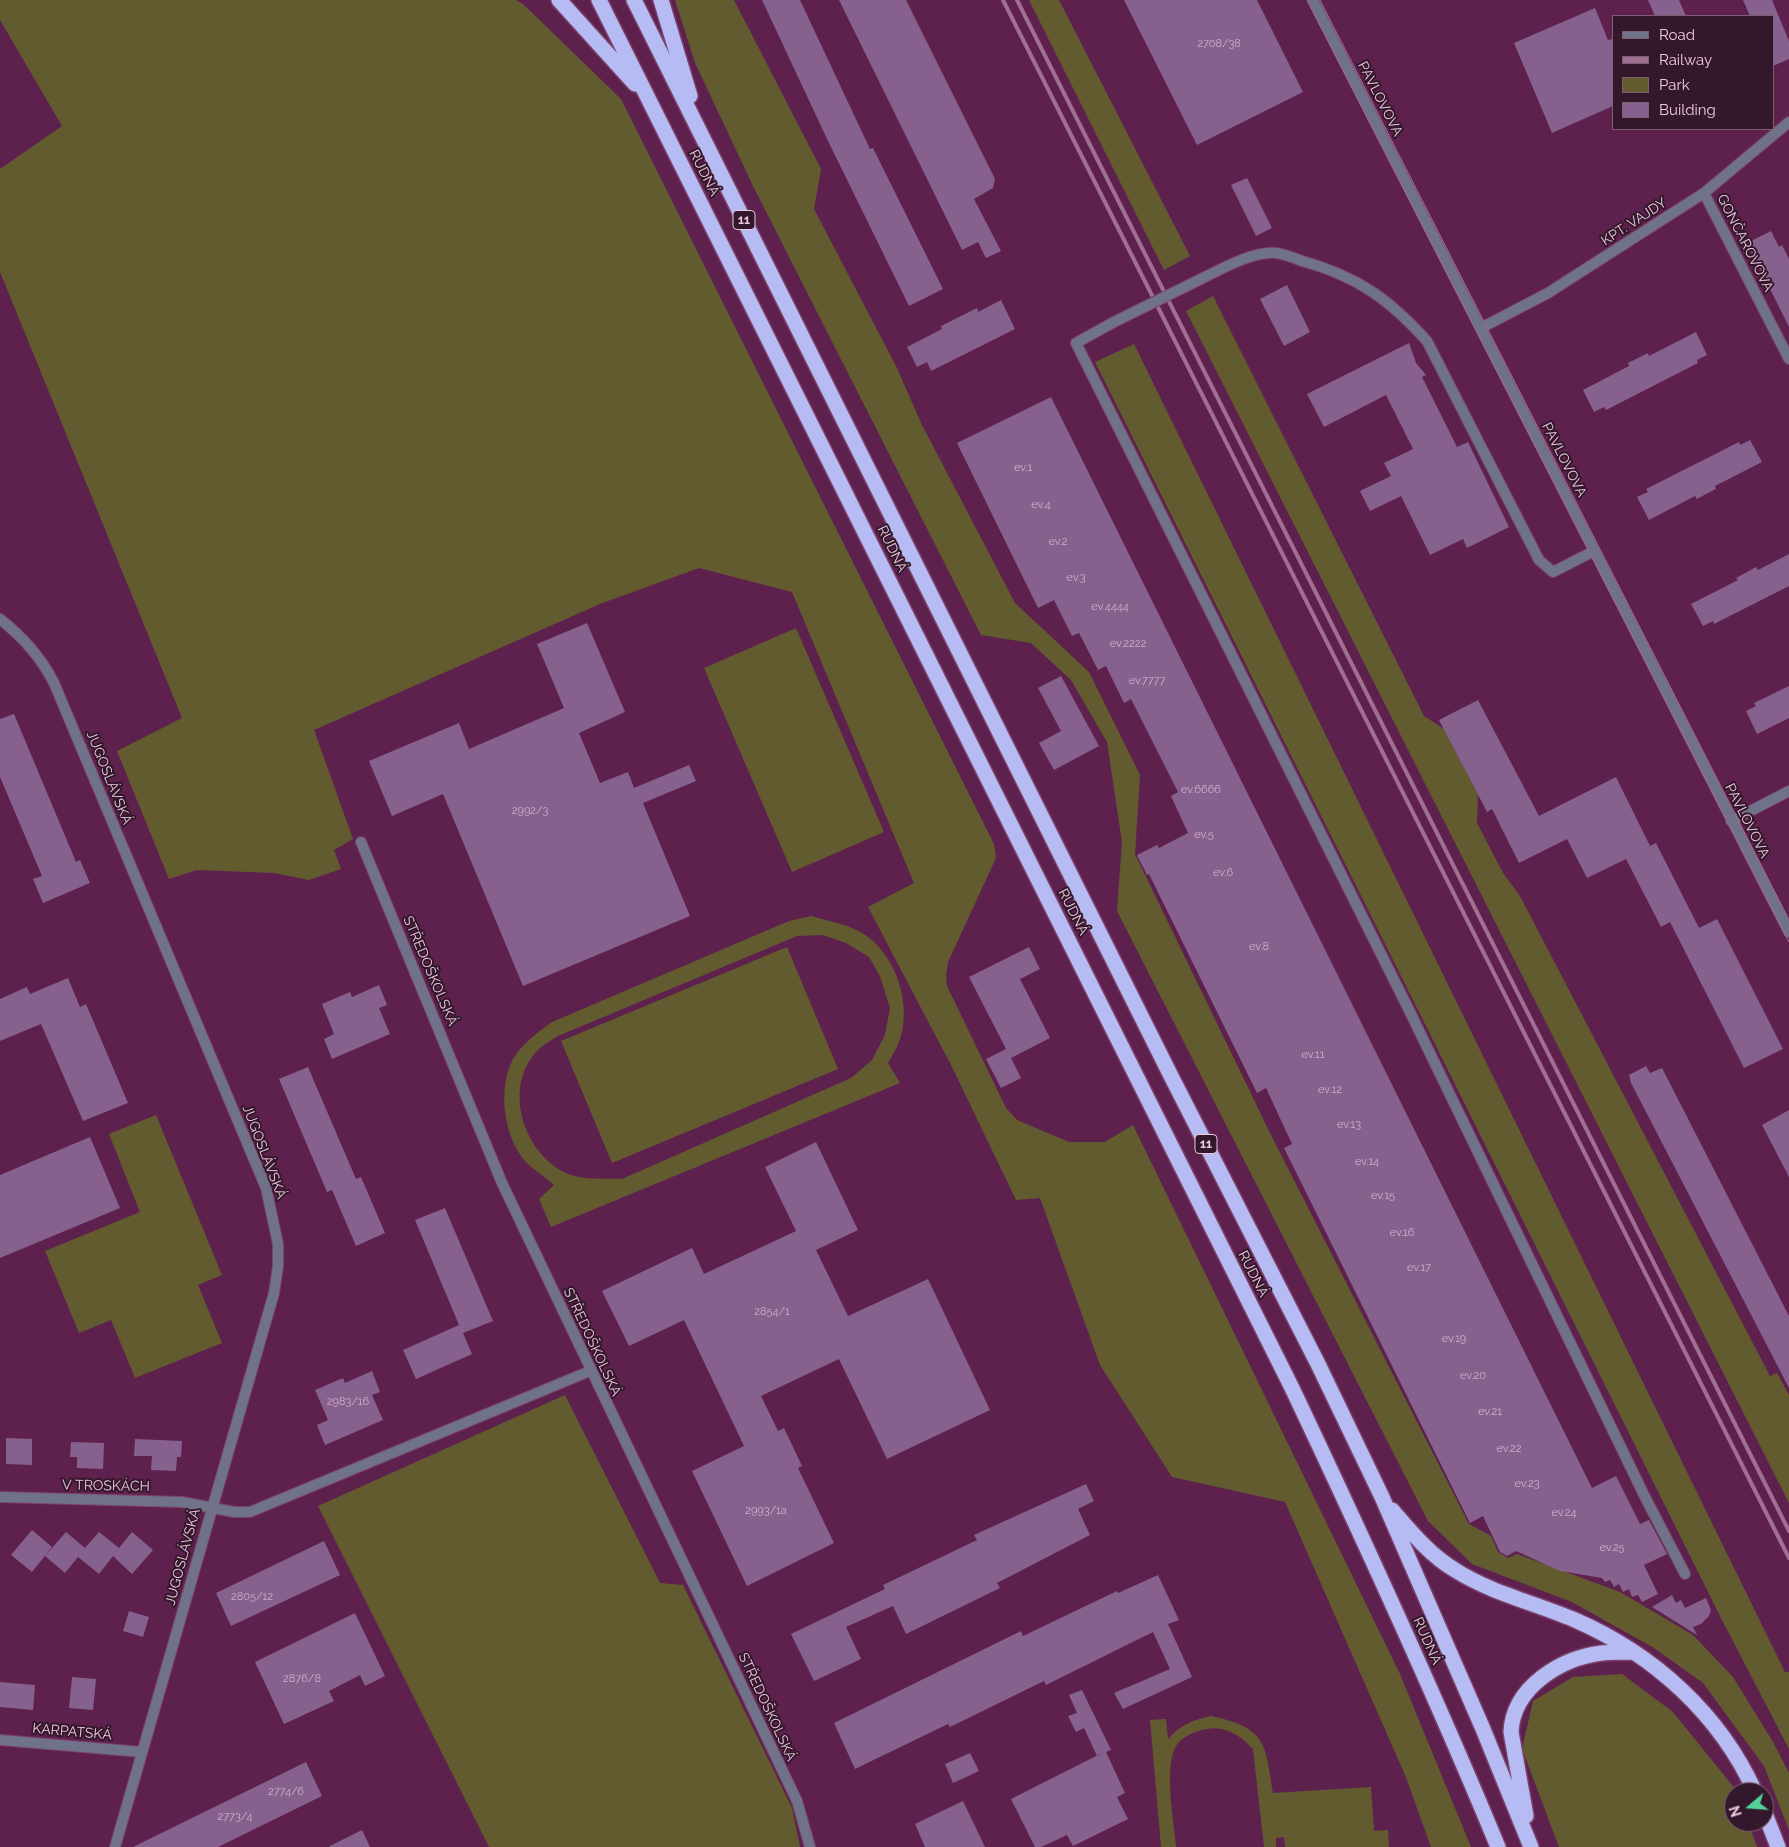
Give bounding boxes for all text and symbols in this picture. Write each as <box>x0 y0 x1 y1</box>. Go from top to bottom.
legend <box>1612 15 1774 130</box>
text: Road <box>1659 26 1695 44</box>
house number: 2708/38 <box>1197 37 1241 51</box>
text: Railway <box>1659 51 1712 69</box>
street label: PAVLOVOVA <box>1354 59 1406 139</box>
text: Park <box>1659 76 1690 94</box>
text: Building <box>1659 101 1716 119</box>
street label: RUDNÁ <box>685 147 723 199</box>
street label: GONČAROVOVA <box>1713 192 1777 294</box>
street label: KPT. VAJDY <box>1598 195 1670 249</box>
road number: 11 <box>733 210 755 230</box>
street label: PAVLOVOVA <box>1538 420 1590 500</box>
house number: ev.1 <box>1014 461 1032 475</box>
house number: ev.4 <box>1031 498 1051 512</box>
street label: RUDNÁ <box>873 523 911 575</box>
house number: ev.2 <box>1048 535 1068 549</box>
house number: ev.3 <box>1066 571 1086 585</box>
house number: ev.4444 <box>1091 600 1129 614</box>
house number: ev.2222 <box>1110 637 1146 651</box>
house number: ev.7777 <box>1129 674 1165 688</box>
street label: JUGOSLÁVSKÁ <box>83 729 135 827</box>
street label: PAVLOVOVA <box>1721 781 1773 861</box>
house number: ev.6666 <box>1181 783 1221 797</box>
house number: 2992/3 <box>512 804 548 818</box>
house number: ev.5 <box>1194 828 1214 842</box>
house number: ev.6 <box>1213 866 1233 880</box>
street label: RUDNÁ <box>1054 886 1092 938</box>
street label: STŘEDOŠKOLSKÁ <box>399 914 461 1028</box>
house number: ev.8 <box>1249 940 1269 954</box>
house number: ev.11 <box>1302 1048 1324 1062</box>
house number: ev.12 <box>1318 1083 1342 1097</box>
street label: JUGOSLÁVSKÁ <box>238 1103 290 1201</box>
house number: ev.13 <box>1337 1118 1361 1132</box>
road number: 11 <box>1195 1134 1217 1154</box>
house number: ev.14 <box>1355 1155 1379 1169</box>
house number: ev.15 <box>1371 1189 1395 1203</box>
house number: ev.16 <box>1390 1226 1414 1240</box>
street label: RUDNÁ <box>1234 1248 1272 1300</box>
house number: ev.17 <box>1407 1261 1431 1275</box>
street label: STŘEDOŠKOLSKÁ <box>559 1285 625 1399</box>
house number: 2854/1 <box>754 1305 790 1319</box>
house number: ev.19 <box>1442 1332 1466 1346</box>
house number: ev.20 <box>1460 1369 1486 1383</box>
house number: 2983/16 <box>327 1395 369 1409</box>
house number: ev.21 <box>1478 1405 1502 1419</box>
house number: ev.22 <box>1497 1442 1521 1456</box>
street label: V TROSKÁCH <box>62 1477 150 1495</box>
house number: ev.23 <box>1514 1477 1540 1491</box>
house number: 2993/1a <box>745 1504 787 1518</box>
house number: ev.24 <box>1551 1506 1577 1520</box>
street label: JUGOSLÁVSKÁ <box>162 1507 204 1607</box>
house number: ev.25 <box>1599 1541 1625 1555</box>
house number: 2805/12 <box>231 1590 273 1604</box>
street label: RUDNÁ <box>1409 1615 1445 1667</box>
street label: STŘEDOŠKOLSKÁ <box>734 1650 800 1764</box>
house number: 2876/8 <box>283 1672 321 1686</box>
street label: KARPATSKÁ <box>32 1720 112 1744</box>
north arrow <box>1724 1782 1774 1832</box>
house number: 2774/6 <box>268 1785 304 1799</box>
text: N <box>1726 1804 1745 1819</box>
house number: 2773/4 <box>217 1810 253 1824</box>

